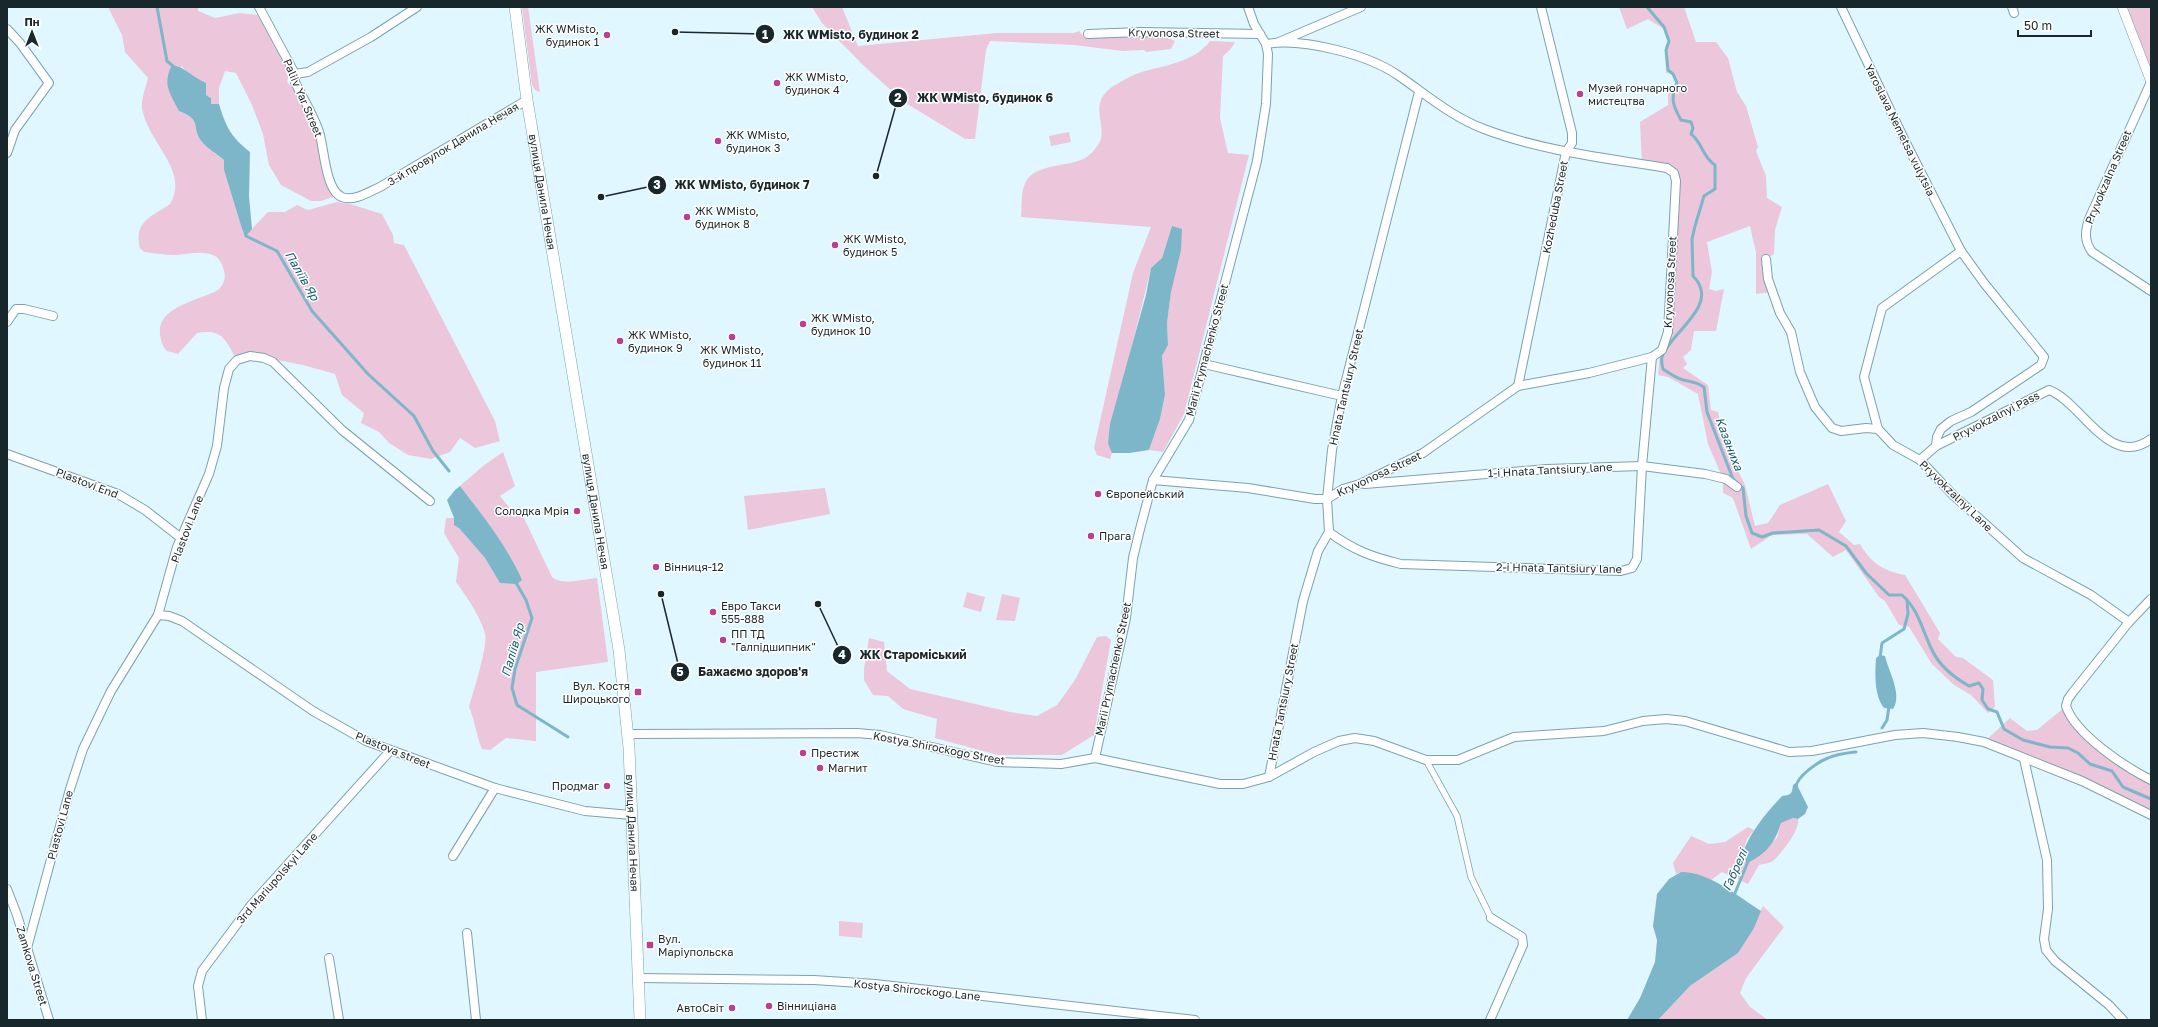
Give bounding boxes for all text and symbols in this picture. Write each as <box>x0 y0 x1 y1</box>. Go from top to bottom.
north arrow <box>12 12 52 52</box>
scale bar <box>2018 12 2091 38</box>
text: Пн <box>25 15 40 28</box>
text: 50 m <box>2024 18 2052 33</box>
place label: ЖК WMisto, будинок 1 <box>535 22 599 48</box>
callout: ЖК WMisto, будинок 2 <box>755 22 927 46</box>
street label: Kryvonosa Street <box>1128 25 1220 40</box>
text: 1 <box>762 27 768 42</box>
text: ЖК WMisto, будинок 2 <box>783 27 919 42</box>
marker: ЖК WMisto, будинок 1 <box>602 30 612 40</box>
street label: Paliiv Yar Street <box>281 57 326 139</box>
street label: Yaroslava Nemetsa vulytsia <box>1863 62 1938 198</box>
place label: ЖК WMisto, будинок 4 <box>785 70 849 96</box>
marker: ЖК WMisto, будинок 4 <box>772 78 782 88</box>
place label: Музей гончарного мистецтва <box>1588 81 1688 107</box>
callout: ЖК WMisto, будинок 6 <box>888 86 1061 110</box>
marker: Музей гончарного мистецтва <box>1575 89 1585 99</box>
text: 2 <box>894 90 902 105</box>
text: ЖК WMisto, будинок 6 <box>917 90 1053 105</box>
street label: 3-й провулок Данила Нечая <box>385 99 521 188</box>
place label: ЖК WMisto, будинок 3 <box>726 128 790 154</box>
street label: Pryvokzalna Street <box>2082 128 2133 226</box>
street label: вулиця Данила Нечая <box>527 133 559 251</box>
marker: ЖК WMisto, будинок 3 <box>713 136 723 146</box>
street label: Kozheduba Street <box>1539 159 1570 254</box>
callout: ЖК WMisto, будинок 7 <box>647 173 818 197</box>
text: 3 <box>653 177 661 192</box>
text: ЖК WMisto, будинок 7 <box>674 177 810 192</box>
place label: ЖК WMisto, будинок 8 <box>695 204 759 230</box>
marker: ЖК WMisto, будинок 8 <box>682 212 692 222</box>
place label: ЖК WMisto, будинок 5 <box>843 232 907 258</box>
street label: Kryvonosa Street <box>1661 236 1678 328</box>
marker: ЖК WMisto, будинок 5 <box>830 240 840 250</box>
water label: Паліїв Яр <box>282 248 323 305</box>
street label: Marii Prymachenko Street <box>1183 282 1230 417</box>
place label: ЖК WMisto, будинок 10 <box>811 311 875 337</box>
marker: ЖК WMisto, будинок 10 <box>798 319 808 329</box>
street label: Hnata Tantsiury Street <box>1326 327 1365 446</box>
place label: ЖК WMisto, будинок 9 <box>628 328 692 354</box>
marker: ЖК WMisto, будинок 11 <box>727 332 737 342</box>
marker: ЖК WMisto, будинок 9 <box>615 336 625 346</box>
place label: ЖК WMisto, будинок 11 <box>700 343 764 369</box>
street label: Pryvokzalnyi Pass <box>1950 388 2042 443</box>
water label: Казаниха <box>1712 415 1747 474</box>
street label: Kryvonosa Street <box>1334 448 1423 499</box>
street label: вулиця Данила Нечая <box>580 452 612 570</box>
street label: Pryvokzalnyi Lane <box>1917 457 1996 534</box>
street label: 1-i Hnata Tantsiury lane <box>1487 460 1613 479</box>
street label: Plastovi End <box>54 465 120 500</box>
place label: Європейський <box>1106 487 1184 500</box>
marker: Європейський <box>1093 489 1103 499</box>
street label: Plastovi Lane <box>168 493 205 564</box>
place label: Солодка Мрія <box>495 504 569 517</box>
marker: Солодка Мрія <box>572 506 582 516</box>
place label: Прага <box>1099 529 1131 542</box>
marker: Прага <box>1086 531 1096 541</box>
place label: Вінниця-12 <box>664 560 724 573</box>
street label: 2-i Hnata Tantsiury lane <box>1496 560 1622 575</box>
marker: Вінниця-12 <box>651 562 661 572</box>
place label: Евро Такси 555-888 <box>721 599 781 625</box>
street label: Marii Prymachenko Street <box>1092 601 1133 737</box>
marker: Евро Такси 555-888 <box>708 607 718 617</box>
water label: Паліїв Яр <box>498 620 528 678</box>
place label: ПП ТД "Галпідшипник" <box>731 627 816 653</box>
marker: ПП ТД "Галпідшипник" <box>718 635 728 645</box>
street label: Hnata Tantsiury Street <box>1265 642 1300 762</box>
callout: ЖК Староміський <box>832 643 975 667</box>
text: 4 <box>838 647 846 662</box>
text: ЖК Староміський <box>859 647 967 662</box>
callout: Бажаємо здоров'я <box>670 660 817 684</box>
text: 5 <box>676 664 684 679</box>
text: Бажаємо здоров'я <box>698 664 808 679</box>
place label: Вул. Костя Широцького <box>562 679 630 705</box>
marker: Вул. Костя Широцького <box>633 687 643 697</box>
street label: Kostya Shirockogo Street <box>872 728 1006 767</box>
street label: Plastova street <box>354 729 433 771</box>
place label: Престиж <box>811 746 859 759</box>
marker: Престиж <box>798 748 808 758</box>
place label: Магнит <box>828 761 868 774</box>
marker: Магнит <box>815 763 825 773</box>
street label: вулиця Данила Нечая <box>624 774 642 892</box>
place label: Продмаг <box>552 779 599 792</box>
marker: Продмаг <box>602 781 612 791</box>
street label: Plastovi Lane <box>44 789 75 861</box>
street label: 3rd Mariupolskyi Lane <box>234 830 320 926</box>
water label: Габрелі <box>1719 845 1751 893</box>
street label: Zamkova Street <box>14 925 51 1007</box>
place label: Вул. Маріупольска <box>658 932 733 958</box>
marker: Вул. Маріупольска <box>645 940 655 950</box>
street label: Kostya Shirockogo Lane <box>853 976 981 1003</box>
place label: Вінниціана <box>777 999 836 1012</box>
place label: АвтоСвіт <box>677 1001 725 1014</box>
marker: Вінниціана <box>764 1001 774 1011</box>
marker: АвтоСвіт <box>727 1003 737 1013</box>

